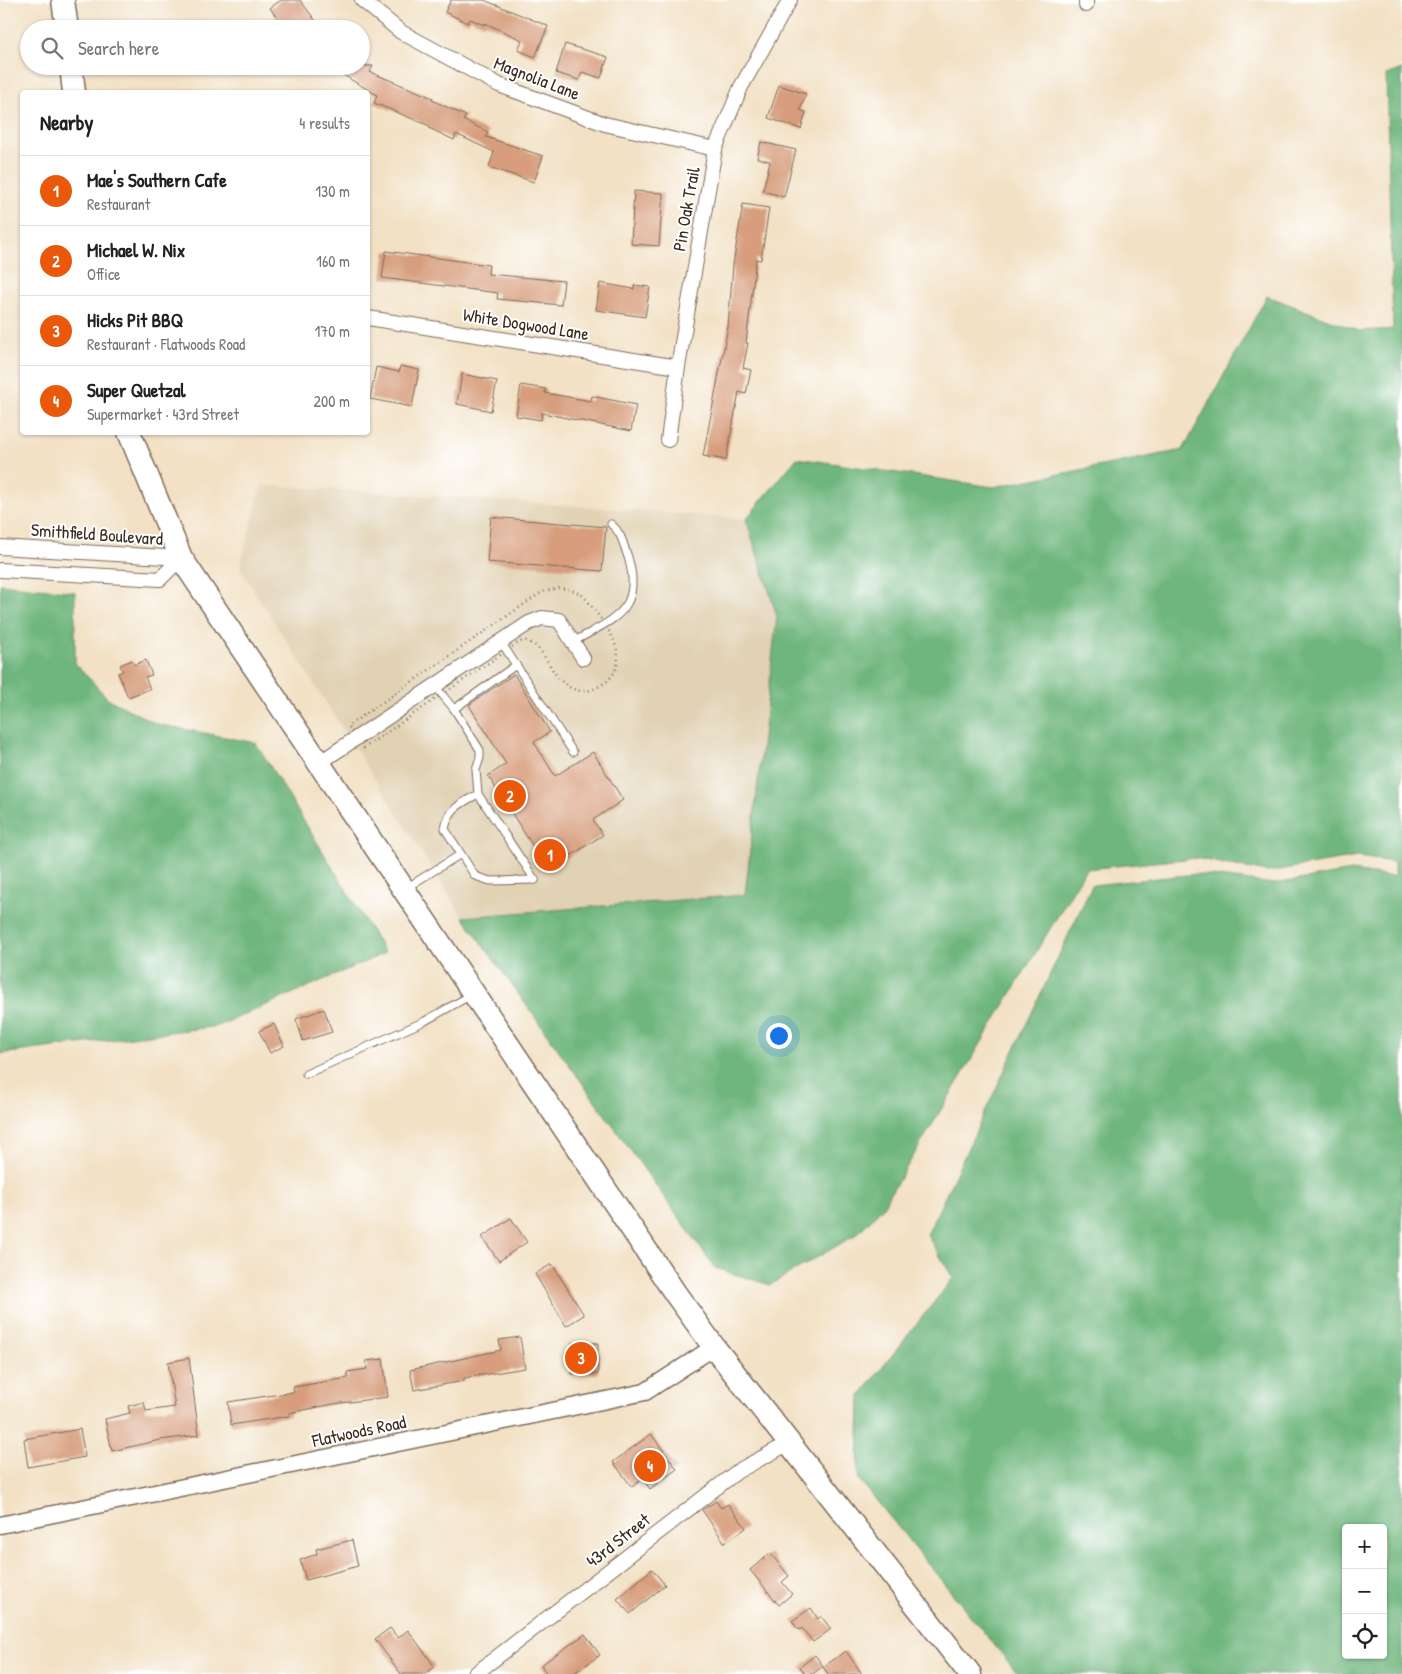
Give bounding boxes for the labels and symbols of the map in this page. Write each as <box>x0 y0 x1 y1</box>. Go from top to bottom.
street label: Magnolia Lane <box>490 50 584 106</box>
street label: Pin Oak Trail <box>666 165 706 253</box>
street label: White Dogwood Lane <box>461 302 591 346</box>
street label: Smithfield Boulevard <box>30 517 164 551</box>
pin: 2 <box>494 777 526 815</box>
pin: 1 <box>534 836 566 874</box>
your location <box>766 1023 792 1049</box>
pin: 3 <box>565 1339 597 1377</box>
street label: Flatwoods Road <box>309 1409 408 1453</box>
pin: 4 <box>634 1447 666 1485</box>
street label: 43rd Street <box>581 1507 656 1573</box>

